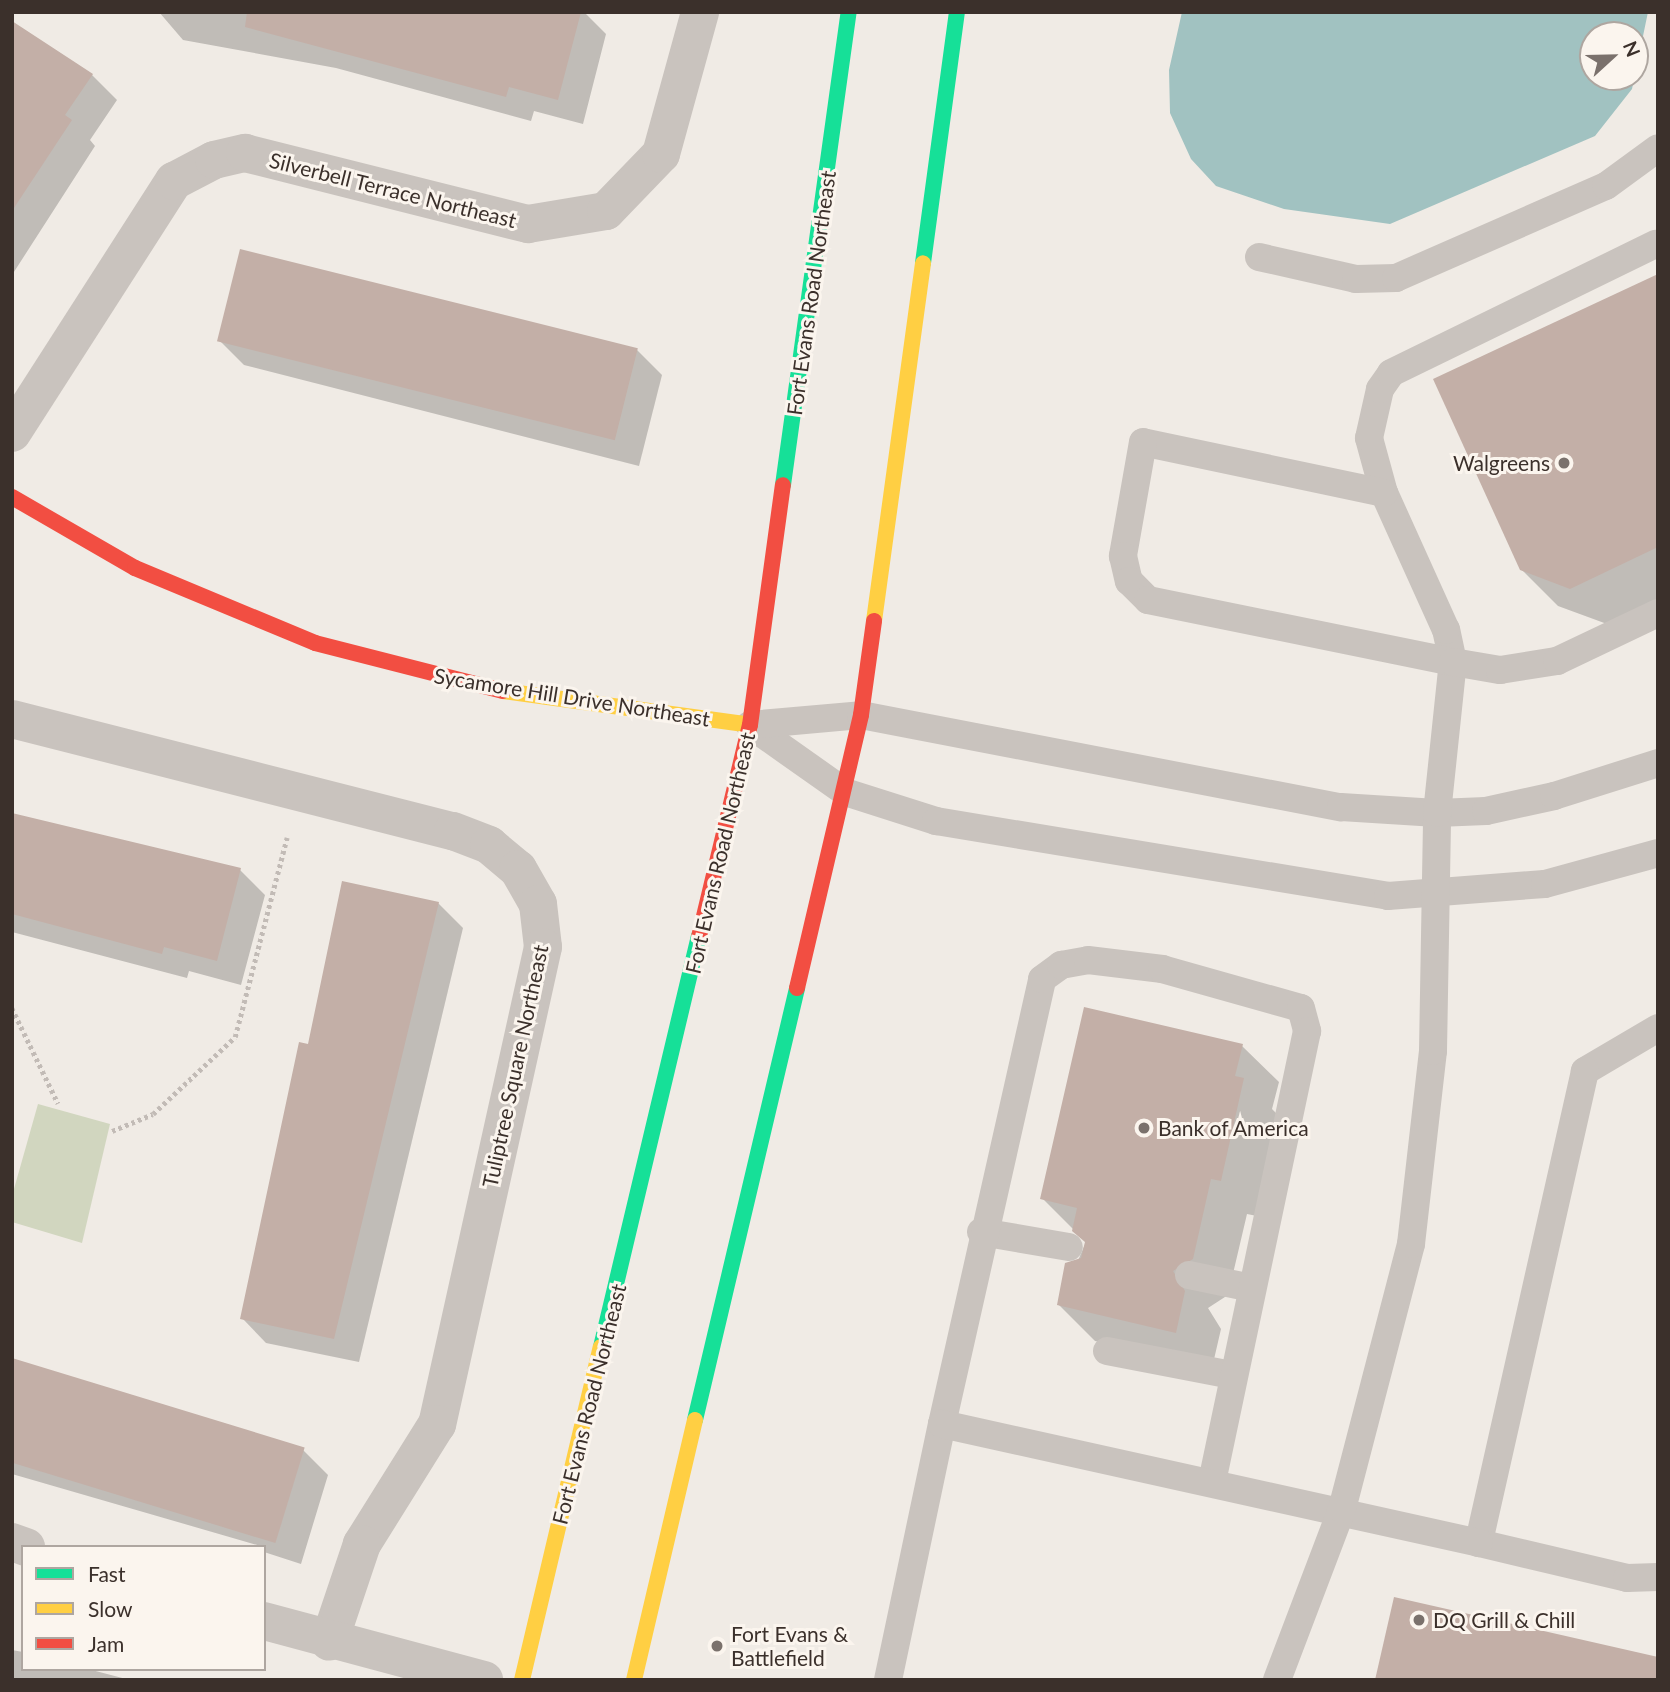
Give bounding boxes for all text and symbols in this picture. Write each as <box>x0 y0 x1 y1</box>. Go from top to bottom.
north arrow <box>1579 21 1649 91</box>
text: N <box>1619 38 1645 60</box>
street label: Silverbell Terrace Northeast <box>267 147 519 233</box>
street label: Fort Evans Road Northeast <box>781 169 841 417</box>
place label: Walgreens <box>1453 450 1550 476</box>
marker: Walgreens <box>1556 455 1572 471</box>
street label: Sycamore Hill Drive Northeast <box>432 663 712 731</box>
street label: Fort Evans Road Northeast <box>680 730 760 976</box>
street label: Tuliptree Square Northeast <box>477 942 553 1190</box>
place label: Bank of America <box>1158 1115 1310 1141</box>
marker: Bank of America <box>1136 1120 1152 1136</box>
street label: Fort Evans Road Northeast <box>547 1281 631 1527</box>
legend <box>21 1545 266 1671</box>
text: Fast <box>88 1561 125 1586</box>
text: Slow <box>88 1596 132 1621</box>
place label: DQ Grill & Chill <box>1433 1607 1575 1633</box>
marker: DQ Grill & Chill <box>1411 1612 1427 1628</box>
place label: Fort Evans & Battlefield <box>731 1621 848 1671</box>
text: Jam <box>88 1631 124 1656</box>
marker: Fort Evans & Battlefield <box>709 1638 725 1654</box>

